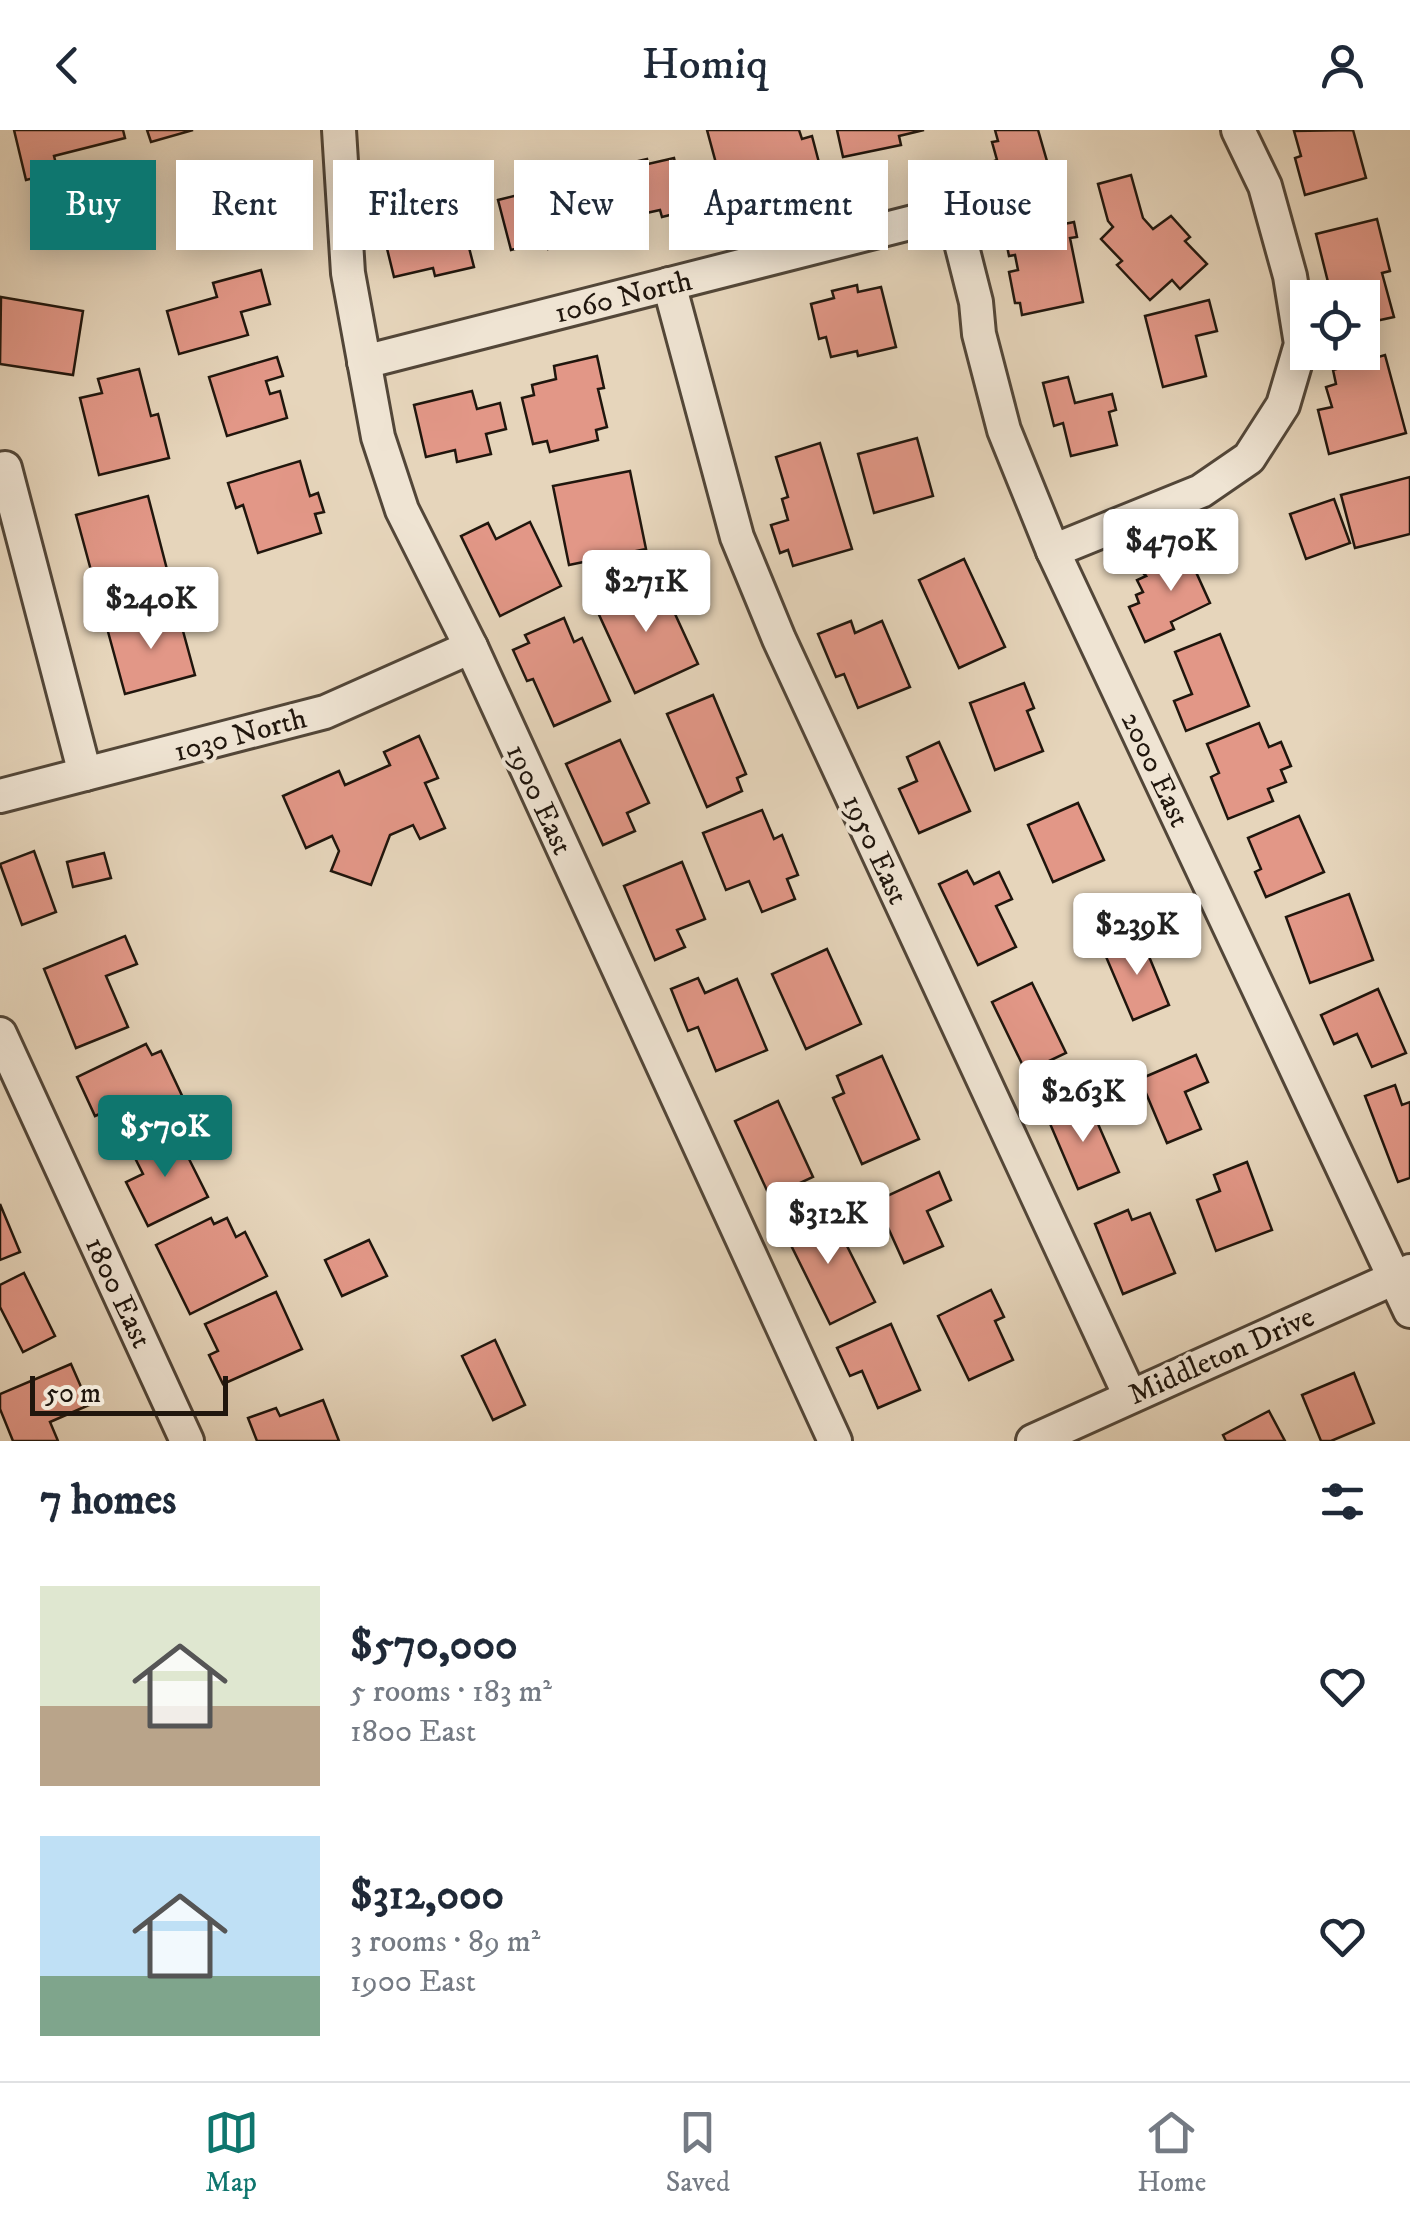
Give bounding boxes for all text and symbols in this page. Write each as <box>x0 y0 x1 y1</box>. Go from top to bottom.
text: Homiq <box>642 37 768 93</box>
icon: back <box>40 38 95 93</box>
icon: person <box>1315 38 1370 93</box>
chip: Buy <box>30 160 156 250</box>
chip: Rent <box>176 160 313 250</box>
chip: Filters <box>333 160 494 250</box>
chip: New <box>514 160 649 250</box>
chip: Apartment <box>669 160 888 250</box>
chip: House <box>908 160 1067 250</box>
street label: 1060 North <box>551 262 696 332</box>
map controls <box>1290 280 1380 370</box>
button: locate <box>1290 280 1380 370</box>
pin: $470K <box>1101 509 1241 594</box>
text: $470K <box>1125 521 1217 561</box>
pin: $271K <box>576 550 716 635</box>
text: $271K <box>604 562 688 602</box>
pin: $240K <box>81 567 221 652</box>
text: $240K <box>105 579 197 619</box>
street label: 1030 North <box>170 700 311 771</box>
street label: 2000 East <box>1112 706 1197 833</box>
street label: 1900 East <box>497 738 580 861</box>
street label: 1950 East <box>833 789 916 910</box>
pin: $239K <box>1067 893 1207 978</box>
text: $239K <box>1095 905 1179 945</box>
pin: $263K <box>1013 1060 1153 1145</box>
text: $263K <box>1041 1072 1125 1112</box>
pin: $570K <box>95 1095 235 1180</box>
text: $570K <box>120 1107 210 1147</box>
pin: $312K <box>758 1182 898 1267</box>
text: $312K <box>788 1194 868 1234</box>
street label: 1800 East <box>76 1231 159 1354</box>
street label: Middleton Drive <box>1123 1299 1320 1414</box>
scale bar <box>30 1371 228 1416</box>
text: 50 m <box>45 1376 101 1411</box>
icon: filters <box>1315 1474 1370 1529</box>
text: 7 homes <box>40 1475 176 1527</box>
text: $570,000 <box>350 1620 518 1672</box>
icon: home <box>120 1626 240 1746</box>
icon: heart <box>1315 1659 1370 1714</box>
text: 5 rooms · 183 m² <box>350 1672 552 1712</box>
text: 1800 East <box>350 1712 476 1752</box>
text: $312,000 <box>350 1870 504 1922</box>
icon: home <box>120 1876 240 1996</box>
icon: heart <box>1315 1909 1370 1964</box>
text: 3 rooms · 89 m² <box>350 1922 540 1962</box>
text: 1900 East <box>350 1962 476 2002</box>
tab: Map <box>204 2105 259 2200</box>
tab: Saved <box>666 2105 730 2200</box>
tab: Home <box>1137 2105 1206 2200</box>

